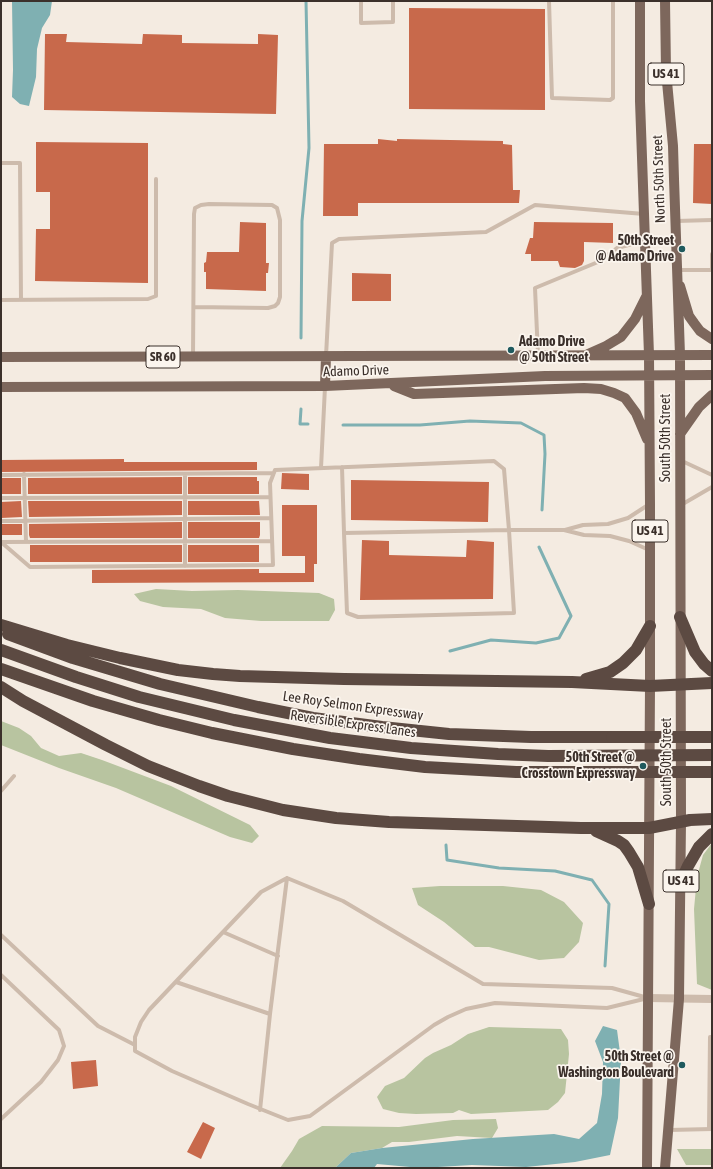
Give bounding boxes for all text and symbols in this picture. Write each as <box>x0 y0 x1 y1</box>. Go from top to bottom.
road number: US 41 <box>648 63 684 85</box>
street label: North 50th Street <box>649 135 669 223</box>
place label: 50th Street @ Adamo Drive <box>595 233 674 266</box>
marker: 50th Street @ Adamo Drive <box>677 244 687 254</box>
place label: Adamo Drive @ 50th Street <box>519 334 588 366</box>
marker: Adamo Drive @ 50th Street <box>506 345 516 355</box>
road number: SR 60 <box>146 346 180 368</box>
street label: Adamo Drive <box>323 361 389 381</box>
street label: South 50th Street <box>658 394 674 482</box>
road number: US 41 <box>632 520 668 542</box>
street label: Lee Roy Selmon Expressway <box>282 688 424 724</box>
street label: Reversible Express Lanes <box>289 707 417 741</box>
street label: South 50th Street <box>659 718 675 806</box>
place label: 50th Street @ Crosstown Expressway <box>522 750 635 782</box>
marker: 50th Street @ Crosstown Expressway <box>638 761 648 771</box>
road number: US 41 <box>663 870 699 892</box>
place label: 50th Street @ Washington Boulevard <box>558 1049 674 1082</box>
marker: 50th Street @ Washington Boulevard <box>677 1060 687 1070</box>

